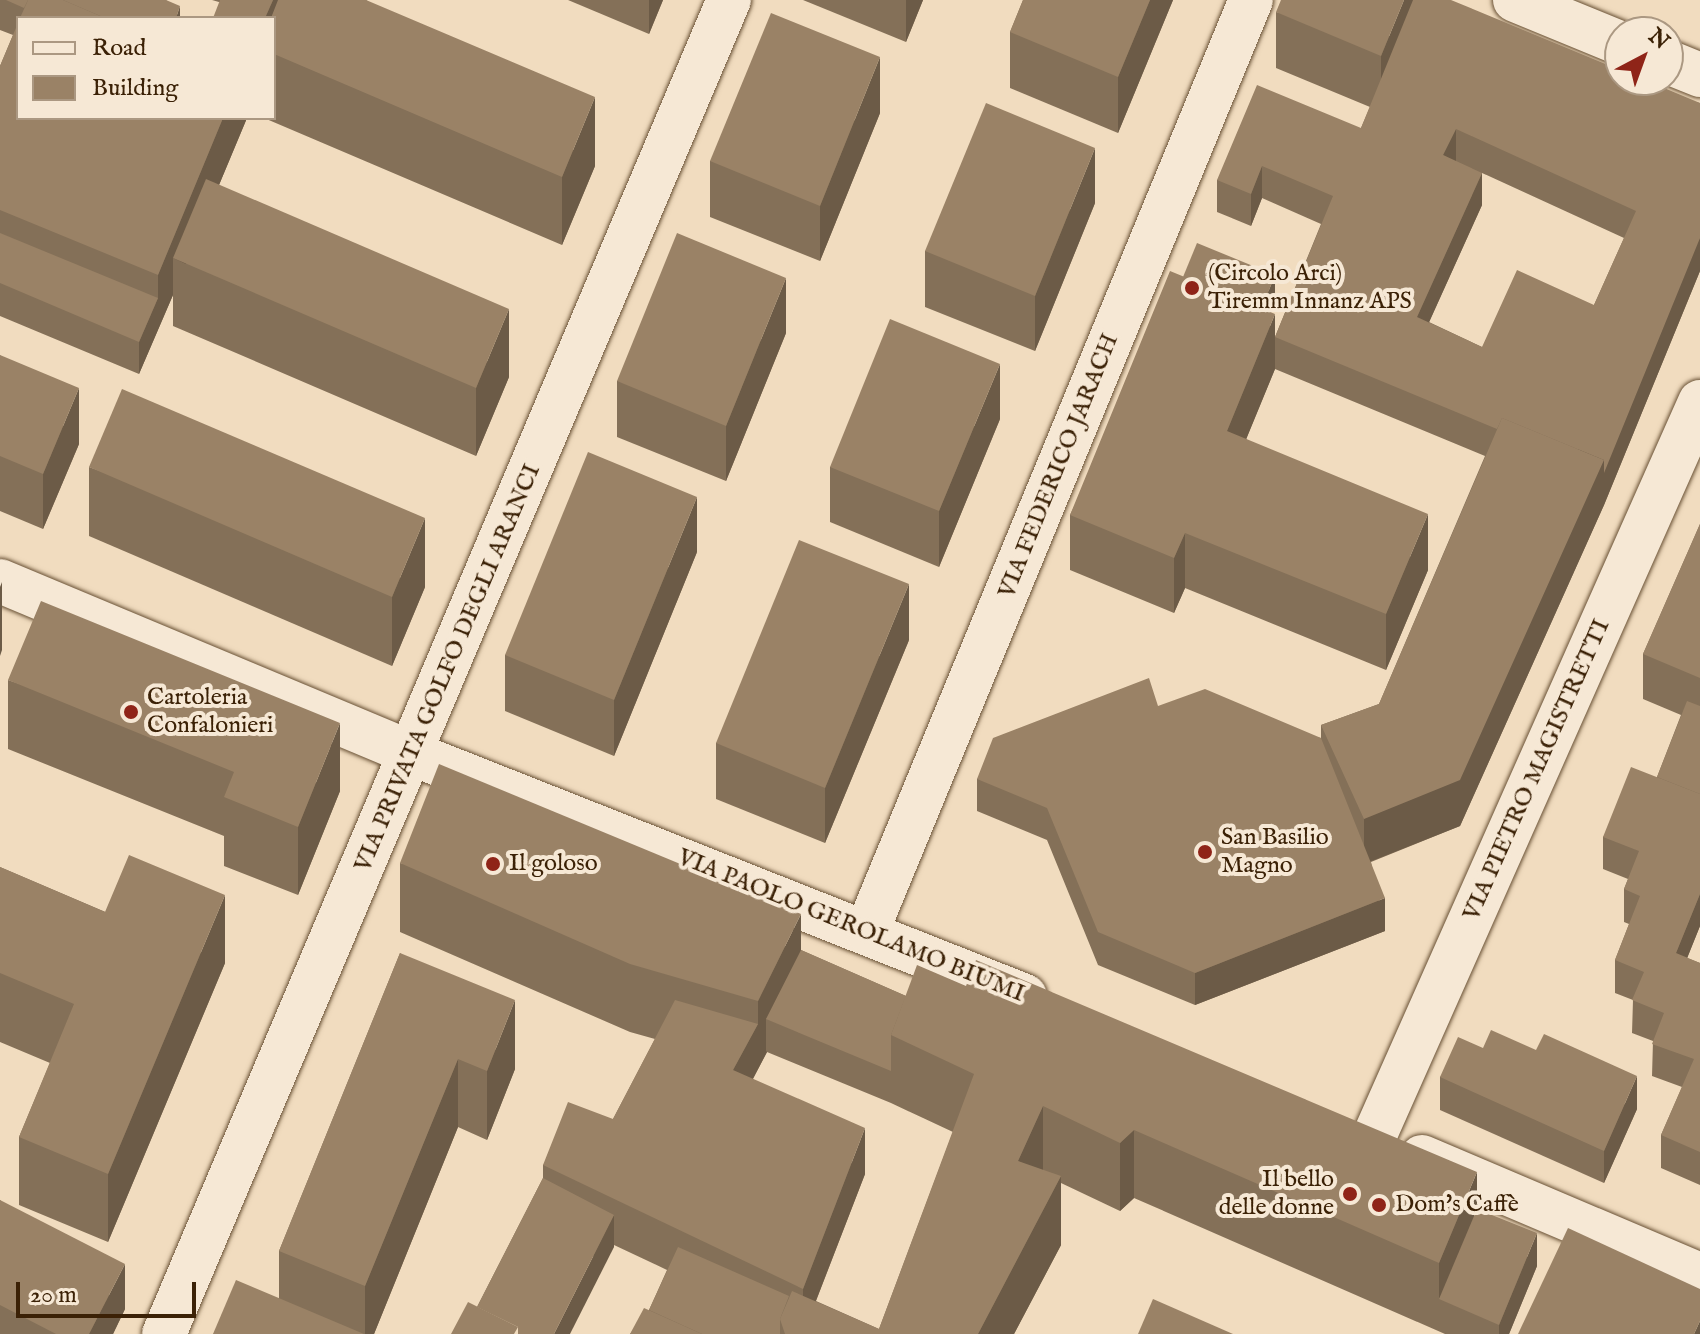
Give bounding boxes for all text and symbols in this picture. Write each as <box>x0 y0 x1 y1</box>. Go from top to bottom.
legend <box>16 16 276 120</box>
north arrow <box>1604 16 1684 96</box>
text: N <box>1642 23 1675 56</box>
text: Road <box>92 33 146 64</box>
text: Building <box>92 73 178 104</box>
place label: (Circolo Arci) Tiremm Innanz APS <box>1208 260 1412 316</box>
marker: (Circolo Arci) Tiremm Innanz APS <box>1183 279 1201 297</box>
street label: VIA FEDERICO JARACH <box>993 330 1125 602</box>
street label: VIA PRIVATA GOLFO DEGLI ARANCI <box>349 460 547 876</box>
street label: VIA PIETRO MAGISTRETTI <box>1457 615 1617 925</box>
place label: Cartoleria Confalonieri <box>147 684 274 740</box>
marker: Cartoleria Confalonieri <box>122 703 140 721</box>
place label: San Basilio Magno <box>1221 824 1329 880</box>
street label: VIA PAOLO GEROLAMO BIUMI <box>673 843 1029 1009</box>
marker: San Basilio Magno <box>1196 843 1214 861</box>
place label: Il goloso <box>509 850 598 878</box>
marker: Il goloso <box>484 855 502 873</box>
place label: Il bello delle donne <box>1219 1166 1334 1222</box>
marker: Il bello delle donne <box>1341 1185 1359 1203</box>
place label: Dom's Caffè <box>1395 1191 1519 1219</box>
marker: Dom's Caffè <box>1370 1196 1388 1214</box>
scale bar <box>20 1266 200 1316</box>
text: 20 m <box>30 1280 77 1311</box>

